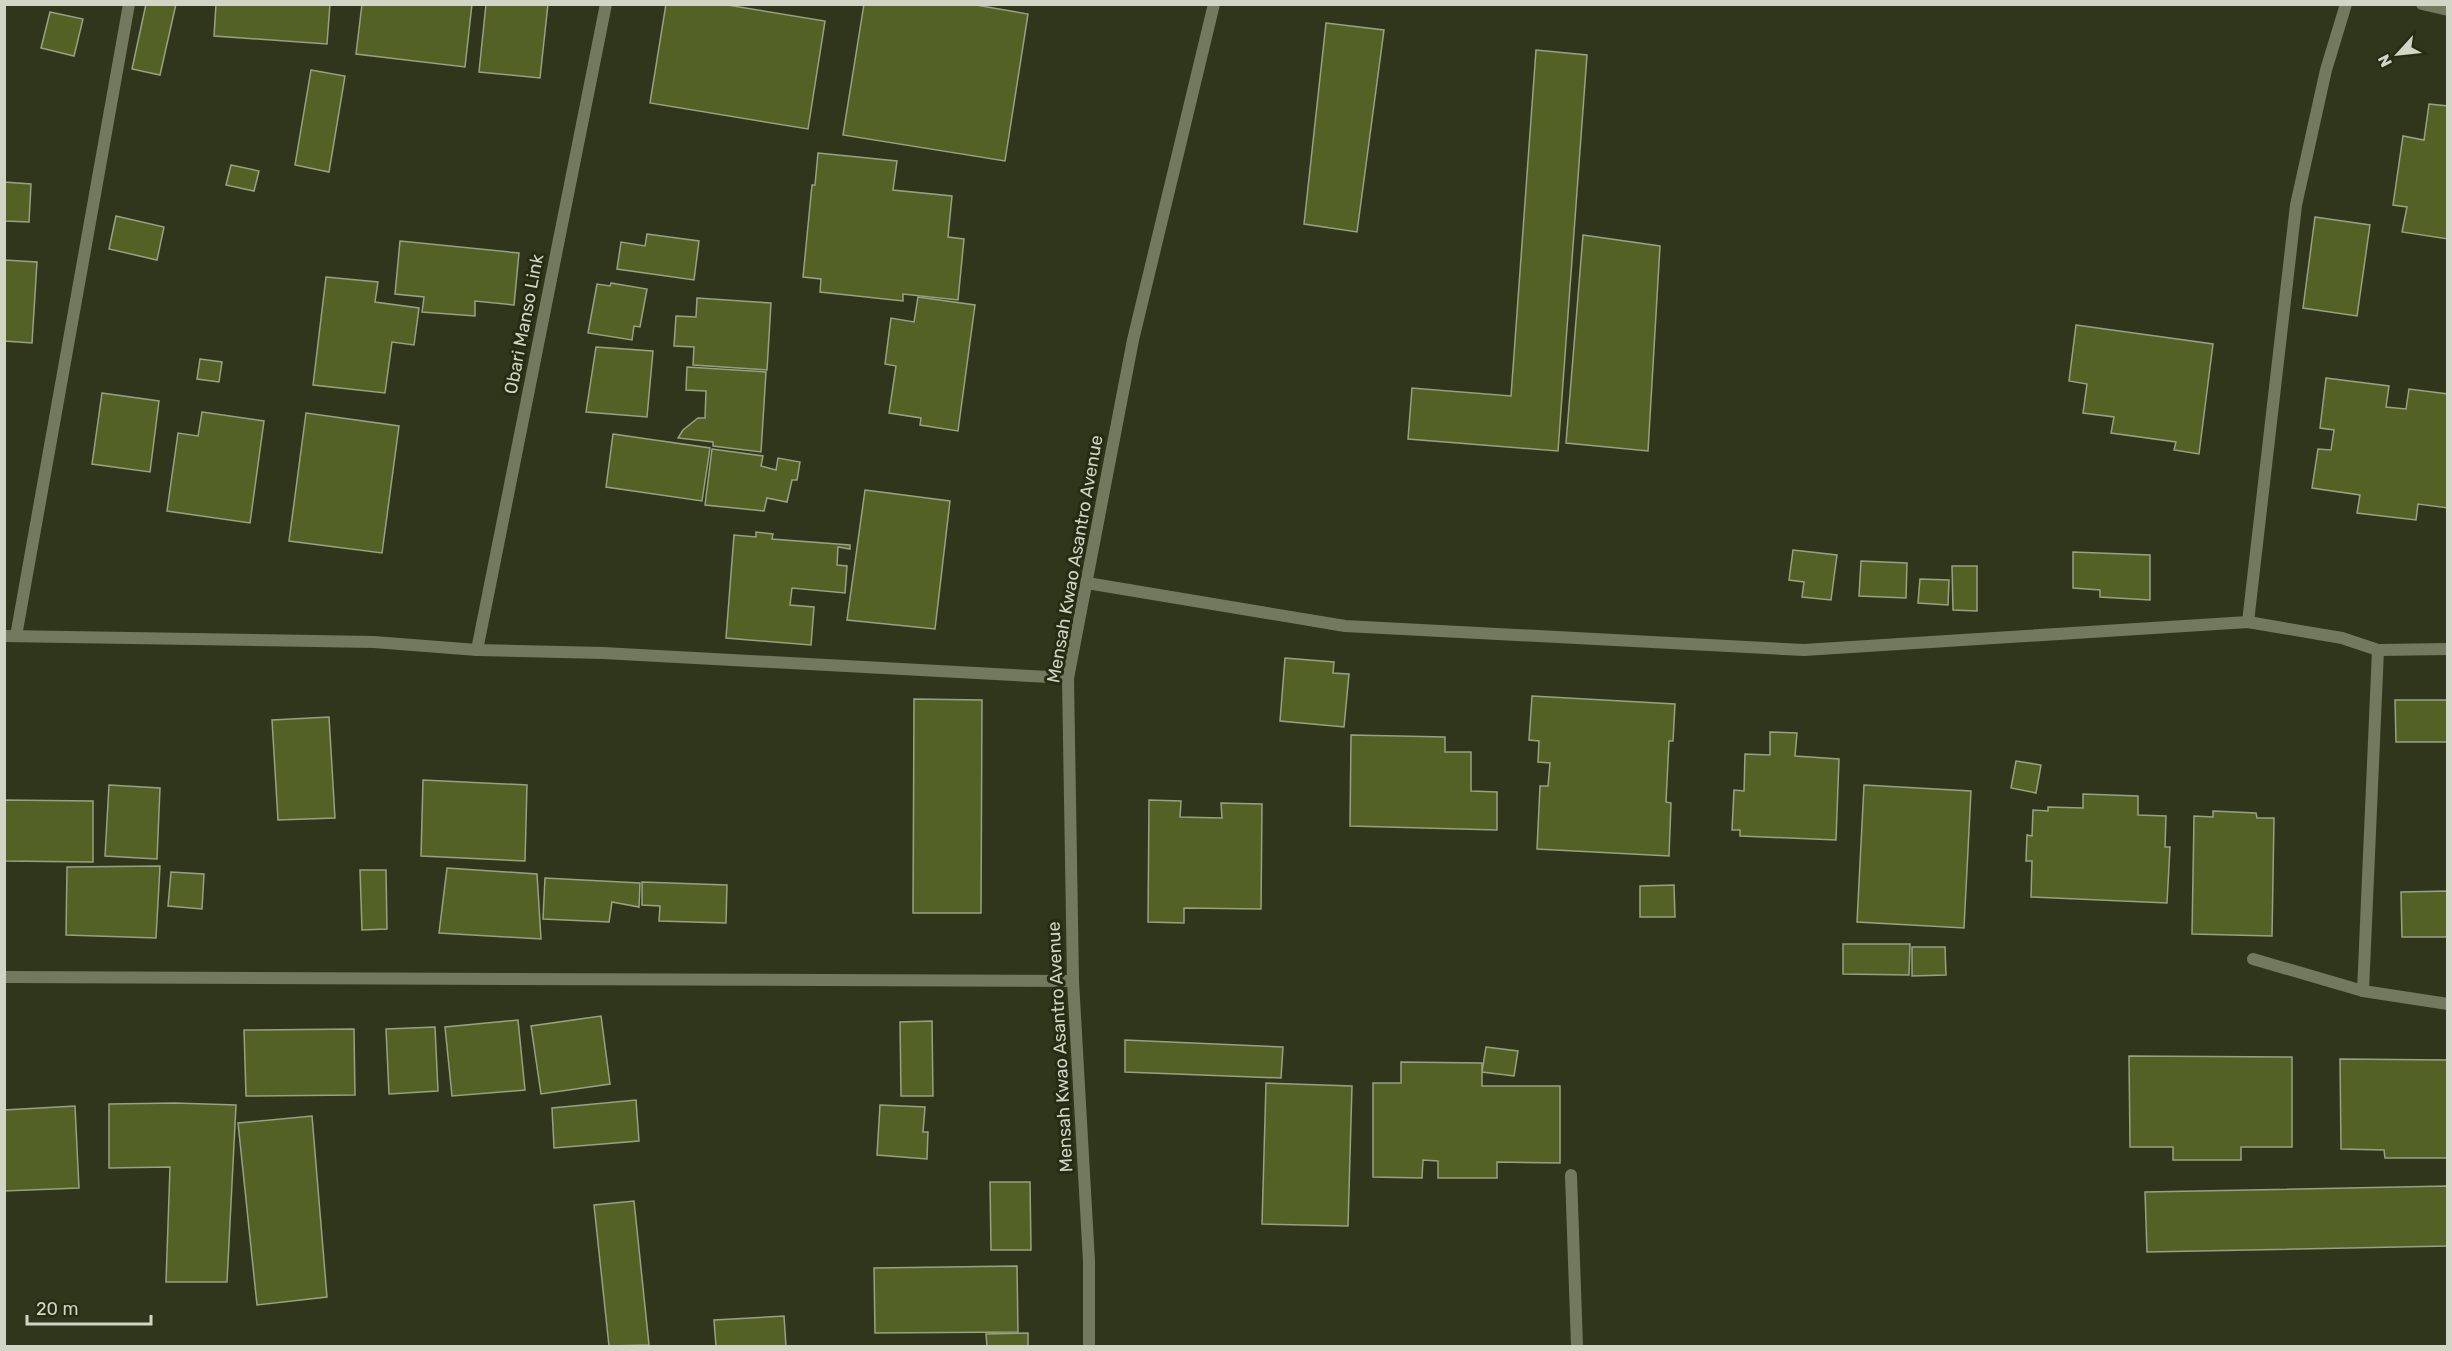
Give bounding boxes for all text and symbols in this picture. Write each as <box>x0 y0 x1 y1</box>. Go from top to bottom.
north arrow <box>2368 24 2428 84</box>
text: N <box>2374 51 2396 70</box>
street label: Obari Manso Link <box>500 251 548 396</box>
street label: Mensah Kwao Asantro Avenue <box>1042 433 1108 685</box>
street label: Mensah Kwao Asantro Avenue <box>1042 921 1078 1173</box>
scale bar <box>27 1288 152 1326</box>
text: 20 m <box>36 1298 78 1320</box>

